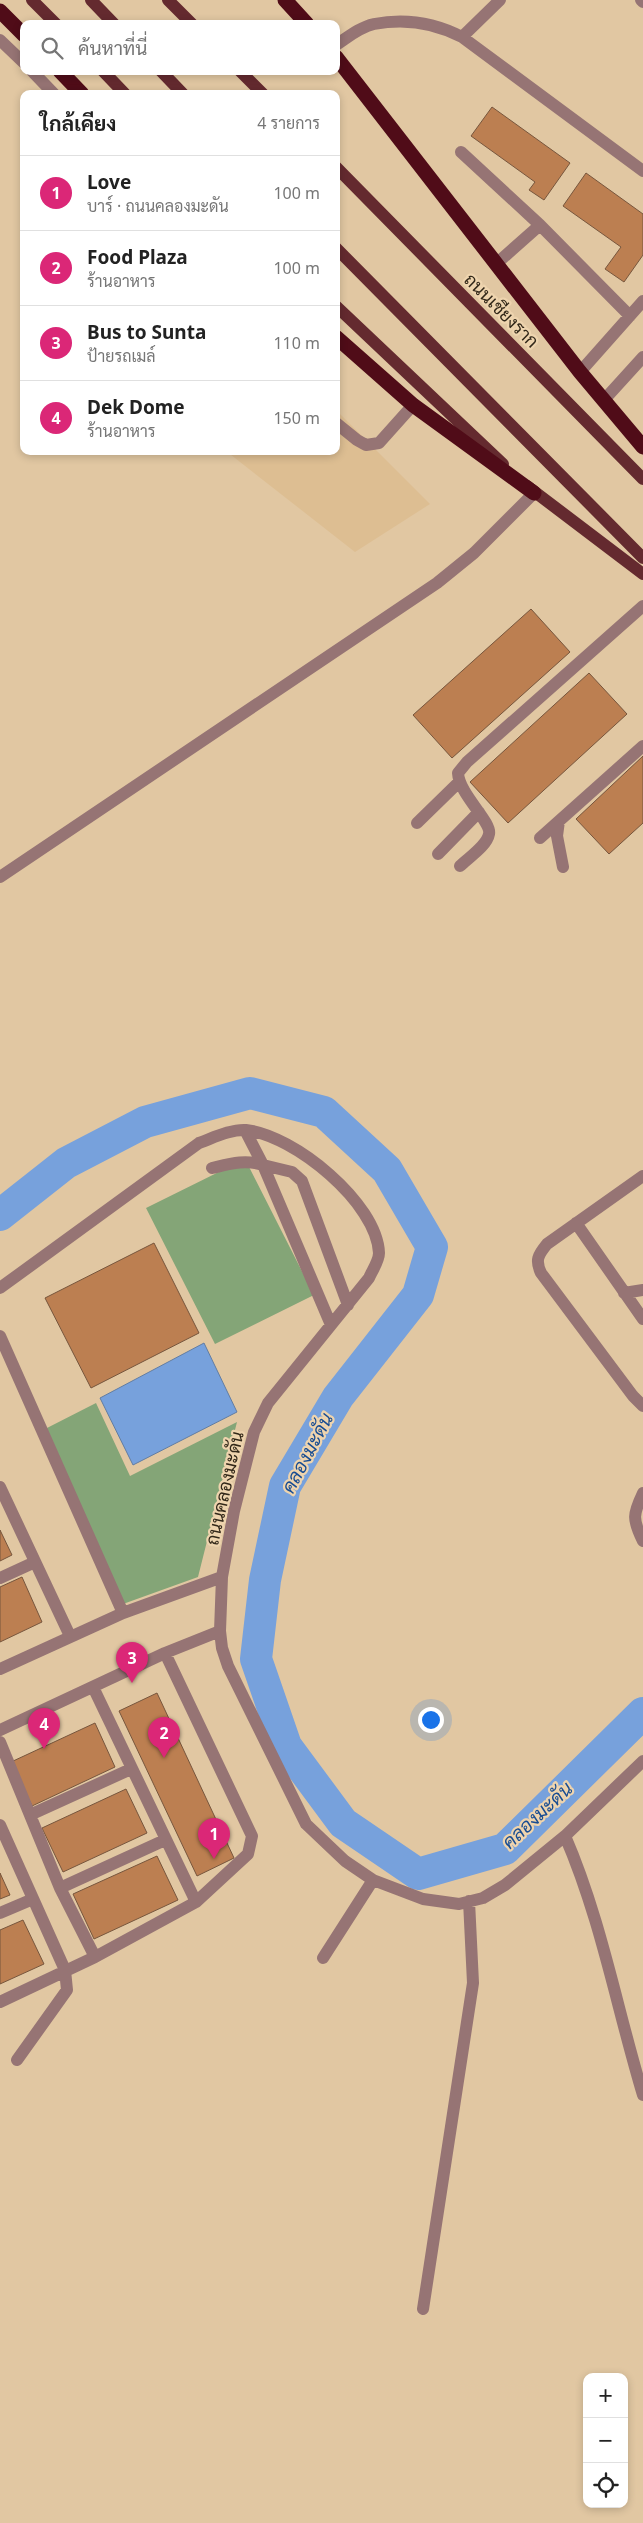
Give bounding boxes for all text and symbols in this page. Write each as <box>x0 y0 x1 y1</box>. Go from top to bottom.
search box <box>20 20 340 75</box>
icon: search <box>38 34 66 62</box>
text: ค้นหาที่นี่ <box>78 35 147 61</box>
text: ใกล้เคียง <box>40 109 116 137</box>
text: 4 รายการ <box>257 112 320 134</box>
text: Love <box>87 169 131 195</box>
text: 1 <box>51 182 61 204</box>
text: 100 m <box>273 182 320 204</box>
text: บาร์ · ถนนคลองมะดัน <box>87 195 229 217</box>
text: Food Plaza <box>87 244 188 270</box>
text: 2 <box>51 257 61 279</box>
text: 100 m <box>273 257 320 279</box>
street label: ถนนเชียงราก <box>460 268 544 352</box>
text: ร้านอาหาร <box>87 270 156 292</box>
text: Bus to Sunta <box>87 319 206 345</box>
text: 3 <box>51 332 61 354</box>
text: 110 m <box>273 332 320 354</box>
text: ป้ายรถเมล์ <box>87 345 156 367</box>
text: Dek Dome <box>87 394 185 420</box>
text: 4 <box>51 407 61 429</box>
text: 150 m <box>273 407 320 429</box>
text: ร้านอาหาร <box>87 420 156 442</box>
water label: คลองมะดัน <box>275 1408 339 1498</box>
street label: ถนนคลองมะดัน <box>199 1429 249 1547</box>
pin: 3 <box>116 1642 148 1683</box>
your location <box>418 1707 444 1733</box>
pin: 4 <box>28 1708 60 1749</box>
pin: 2 <box>148 1717 180 1758</box>
water label: คลองมะดัน <box>496 1776 578 1854</box>
pin: 1 <box>198 1818 230 1859</box>
map controls <box>583 2373 628 2508</box>
button: + <box>583 2373 628 2418</box>
button: − <box>583 2418 628 2463</box>
button: locate <box>583 2463 628 2508</box>

